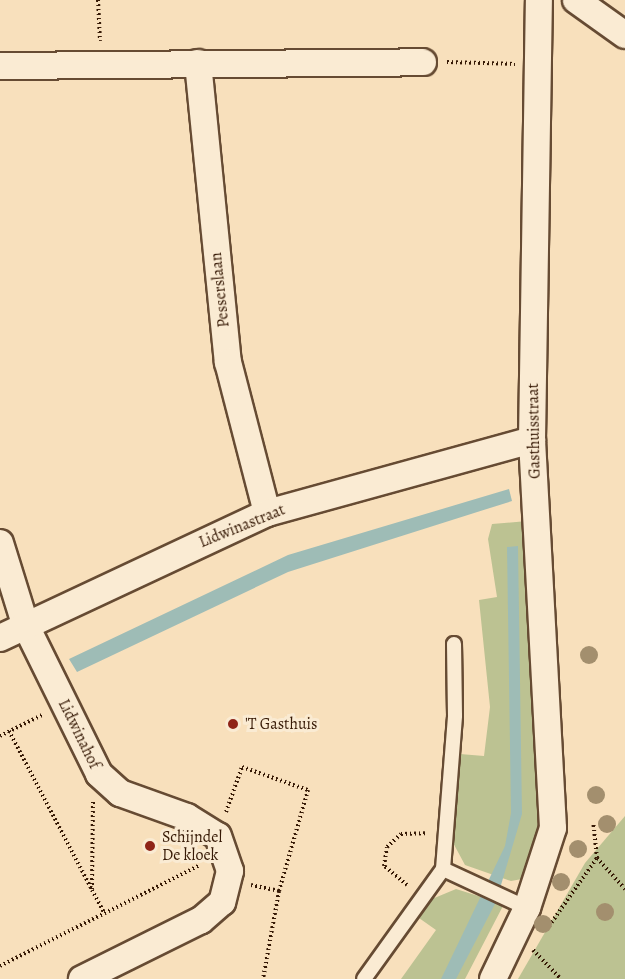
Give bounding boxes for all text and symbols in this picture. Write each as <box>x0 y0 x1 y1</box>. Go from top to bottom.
street label: Pesserslaan <box>207 251 233 329</box>
street label: Gasthuisstraat <box>524 383 544 479</box>
street label: Lidwinastraat <box>196 500 288 552</box>
street label: Lidwinahof <box>54 696 104 772</box>
place label: 'T Gasthuis <box>245 714 318 734</box>
marker: 'T Gasthuis <box>226 717 240 731</box>
place label: Schijndel De kloek <box>162 827 222 865</box>
marker: Schijndel De kloek <box>143 839 157 853</box>

